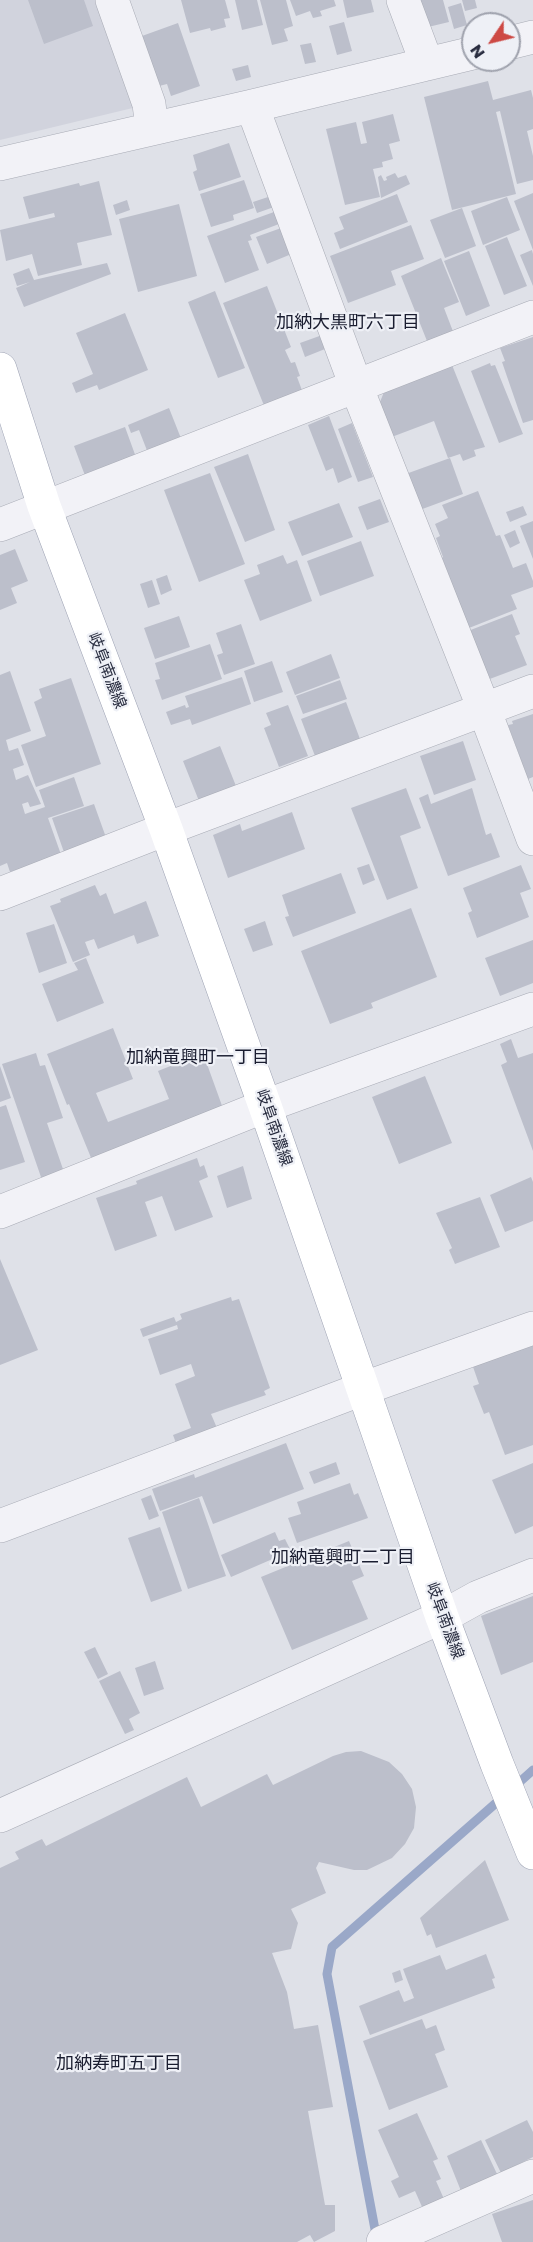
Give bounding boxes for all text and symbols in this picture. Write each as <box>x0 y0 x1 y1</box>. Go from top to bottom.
north arrow <box>461 12 521 72</box>
text: N <box>465 40 490 63</box>
district label: 加納大黒町六丁目 <box>276 312 420 334</box>
street label: 岐阜南濃線 <box>83 630 129 712</box>
district label: 加納竜興町一丁目 <box>126 1047 270 1069</box>
street label: 岐阜南濃線 <box>251 1087 295 1169</box>
district label: 加納竜興町二丁目 <box>271 1547 415 1569</box>
street label: 岐阜南濃線 <box>421 1580 467 1662</box>
district label: 加納寿町五丁目 <box>56 2053 182 2075</box>

